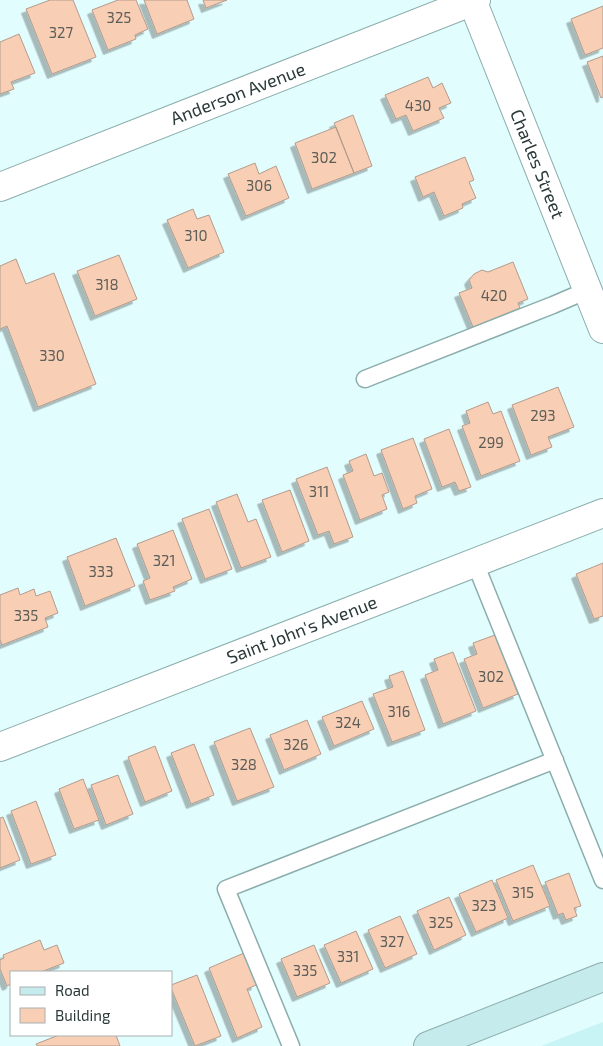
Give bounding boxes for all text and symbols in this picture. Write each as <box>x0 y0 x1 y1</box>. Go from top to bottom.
house number: 325 <box>107 8 131 26</box>
house number: 327 <box>49 23 74 41</box>
street label: Anderson Avenue <box>167 57 308 129</box>
house number: 430 <box>405 96 431 114</box>
street label: Charles Street <box>506 106 570 222</box>
house number: 302 <box>311 148 337 166</box>
house number: 306 <box>246 176 272 194</box>
house number: 310 <box>184 226 208 244</box>
house number: 318 <box>95 275 119 293</box>
house number: 420 <box>481 286 507 304</box>
house number: 330 <box>39 346 65 364</box>
house number: 293 <box>530 406 556 424</box>
house number: 299 <box>478 433 504 451</box>
house number: 311 <box>309 482 329 500</box>
house number: 321 <box>153 551 175 569</box>
house number: 333 <box>88 562 114 580</box>
street label: Saint John's Avenue <box>223 590 380 668</box>
house number: 335 <box>14 606 38 624</box>
house number: 302 <box>478 667 504 685</box>
house number: 316 <box>388 702 410 720</box>
house number: 324 <box>335 713 361 731</box>
house number: 326 <box>283 735 309 753</box>
house number: 328 <box>231 755 257 773</box>
house number: 315 <box>512 883 534 901</box>
house number: 323 <box>471 896 497 914</box>
house number: 325 <box>429 913 453 931</box>
house number: 327 <box>380 932 405 950</box>
house number: 331 <box>337 947 359 965</box>
house number: 335 <box>293 961 317 979</box>
legend <box>10 971 172 1036</box>
text: Road <box>55 981 90 999</box>
text: Building <box>55 1006 111 1024</box>

